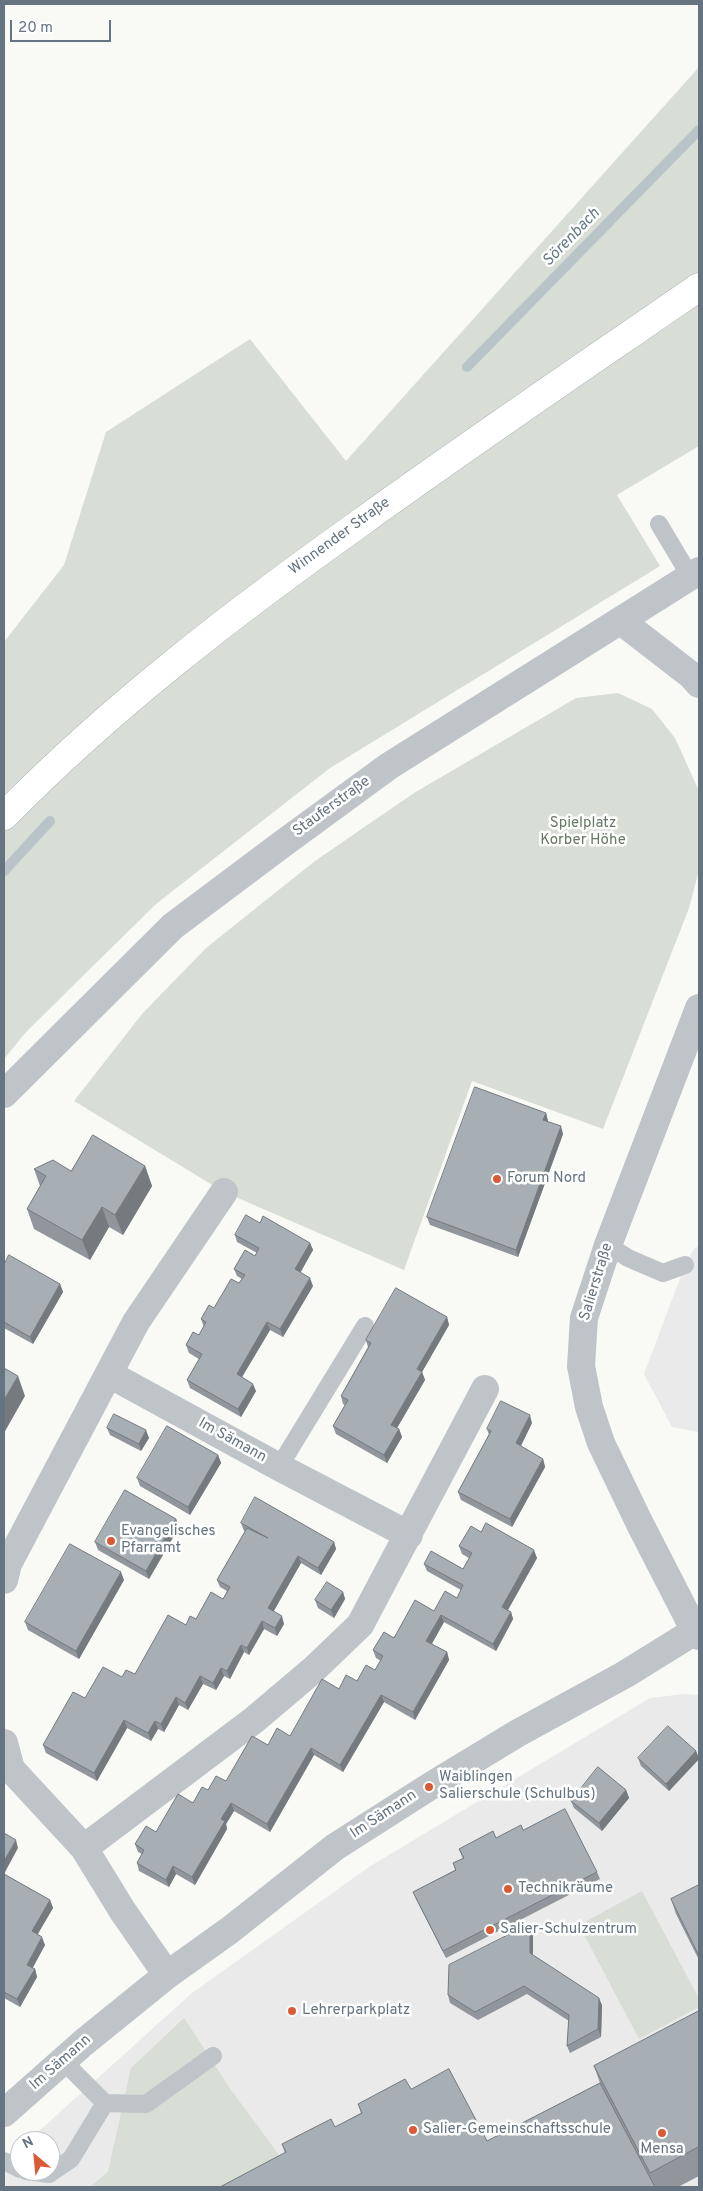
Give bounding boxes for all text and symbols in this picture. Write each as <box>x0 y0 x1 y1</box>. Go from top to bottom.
scale bar <box>12 10 114 42</box>
text: 20 m <box>18 19 53 38</box>
water label: Sörenbach <box>539 205 605 271</box>
street label: Winnender Straße <box>286 494 394 580</box>
street label: Stauferstraße <box>290 773 374 841</box>
park label: Spielplatz Korber Höhe <box>540 815 626 850</box>
place label: Forum Nord <box>507 1170 586 1188</box>
marker: Forum Nord <box>491 1173 503 1185</box>
street label: Salierstraße <box>577 1241 617 1323</box>
street label: Im Sämann <box>195 1415 269 1467</box>
place label: Evangelisches Pfarramt <box>121 1523 216 1558</box>
marker: Evangelisches Pfarramt <box>105 1535 117 1547</box>
place label: Waiblingen Salierschule (Schulbus) <box>439 1769 596 1804</box>
marker: Waiblingen Salierschule (Schulbus) <box>423 1781 435 1793</box>
street label: Im Sämann <box>348 1787 420 1843</box>
place label: Technikräume <box>518 1880 613 1898</box>
marker: Technikräume <box>502 1883 514 1895</box>
place label: Salier-Schulzentrum <box>500 1921 637 1939</box>
marker: Salier-Schulzentrum <box>484 1924 496 1936</box>
place label: Lehrerparkplatz <box>302 2002 410 2020</box>
marker: Lehrerparkplatz <box>286 2005 298 2017</box>
street label: Im Sämann <box>27 2032 95 2094</box>
place label: Salier-Gemeinschaftsschule <box>423 2121 611 2139</box>
marker: Salier-Gemeinschaftsschule <box>407 2124 419 2136</box>
marker: Mensa <box>656 2127 668 2139</box>
north arrow <box>10 2131 60 2181</box>
text: N <box>20 2133 37 2153</box>
place label: Mensa <box>640 2141 684 2159</box>

